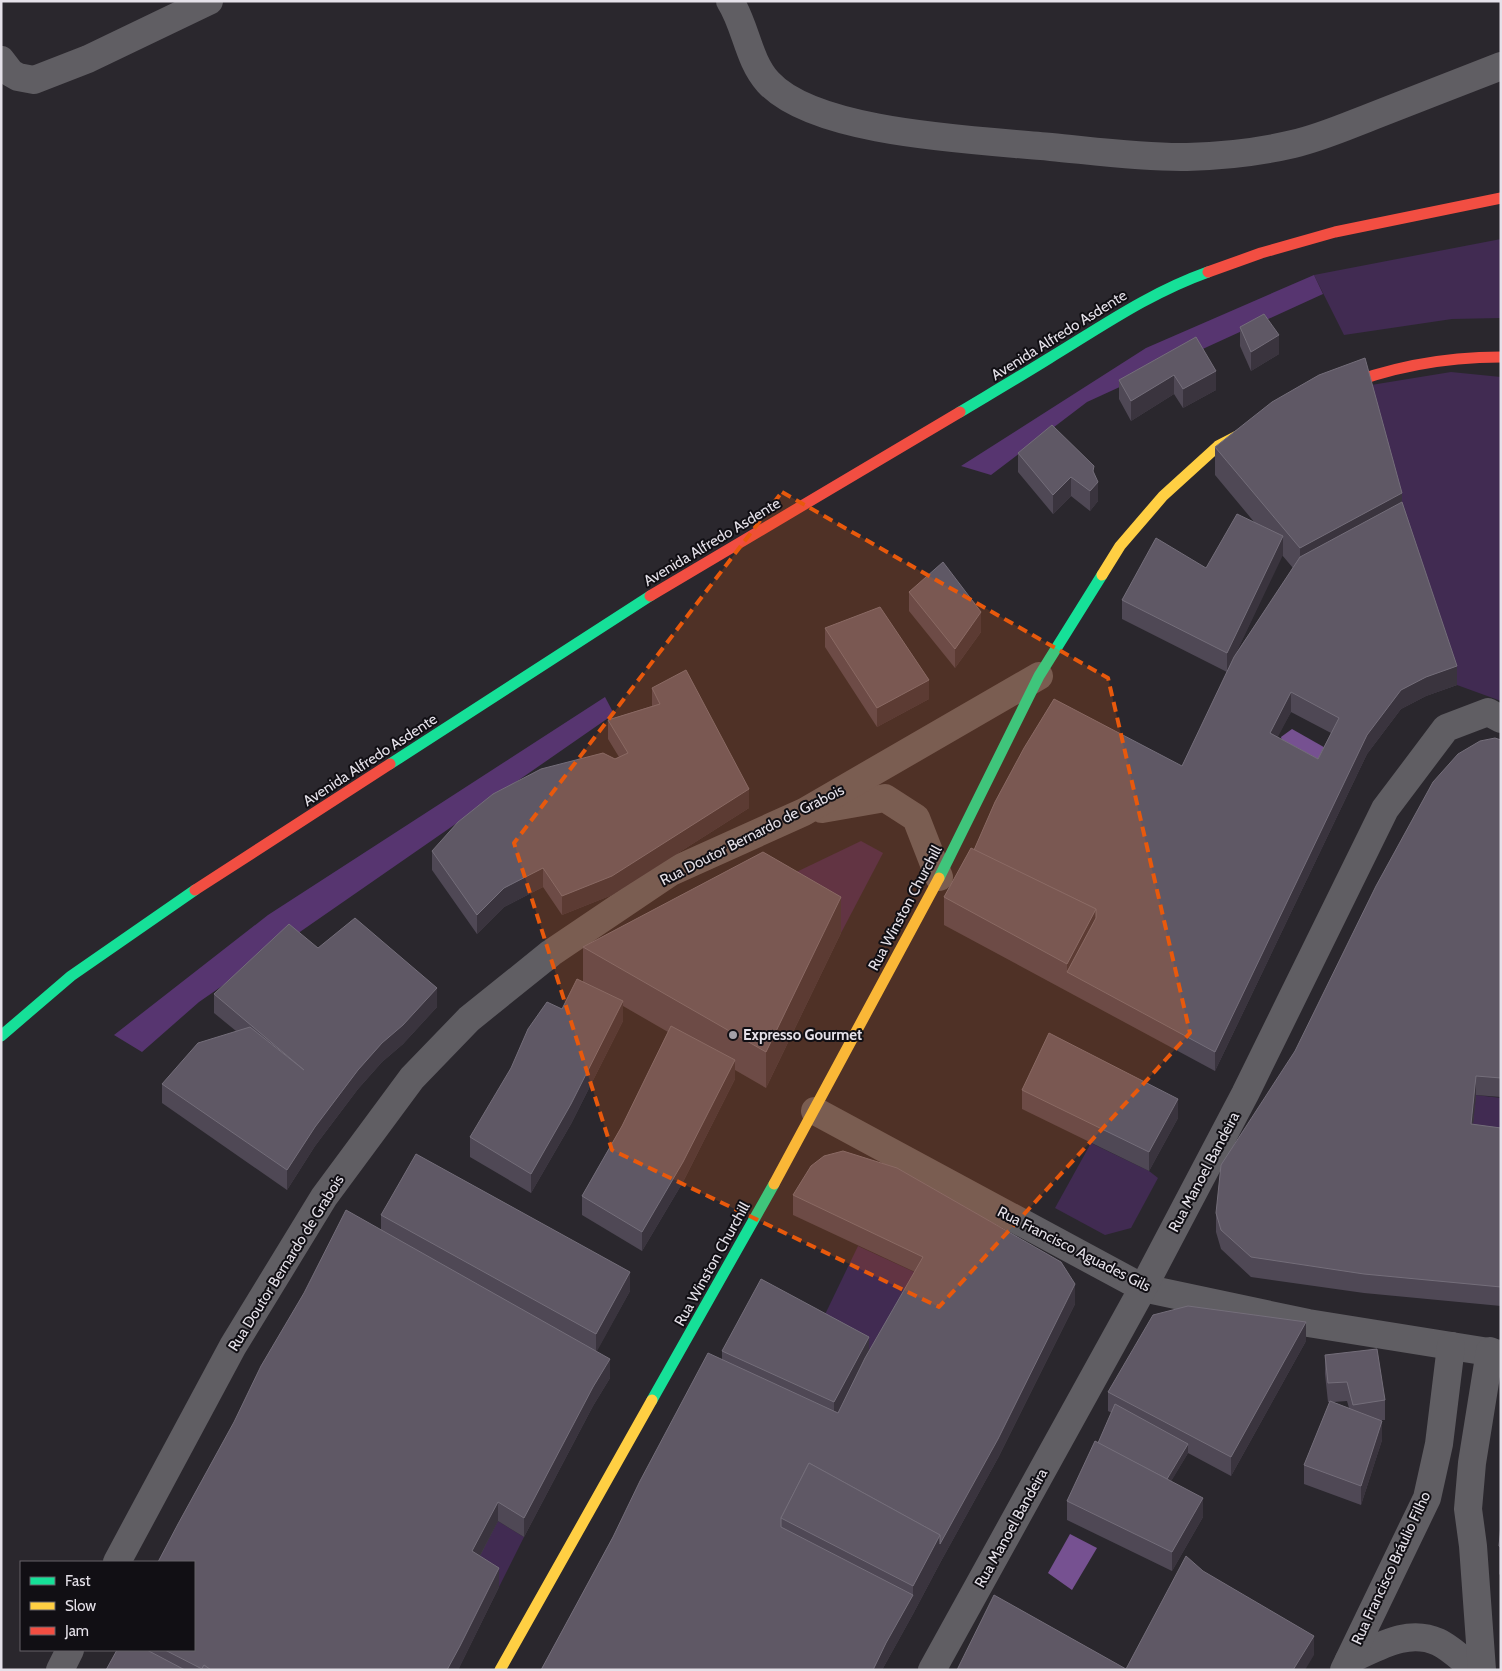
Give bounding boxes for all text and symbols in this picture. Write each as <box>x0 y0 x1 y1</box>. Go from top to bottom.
street label: Avenida Alfredo Asdente <box>988 286 1130 384</box>
street label: Avenida Alfredo Asdente <box>640 494 784 590</box>
street label: Avenida Alfredo Asdente <box>300 710 441 810</box>
street label: Rua Doutor Bernardo de Grabois <box>657 781 847 889</box>
street label: Rua Winston Churchill <box>864 842 946 974</box>
place label: Expresso Gourmet <box>743 1026 862 1044</box>
marker: Expresso Gourmet <box>727 1029 739 1041</box>
street label: Rua Manoel Bandeira <box>1165 1108 1244 1235</box>
street label: Rua Doutor Bernardo de Grabois <box>224 1172 348 1354</box>
street label: Rua Winston Churchill <box>670 1198 754 1329</box>
street label: Rua Francisco Aguades Gils <box>994 1203 1154 1295</box>
street label: Rua Manoel Bandeira <box>971 1465 1052 1591</box>
street label: Rua Francisco Bráulio Filho <box>1348 1489 1434 1647</box>
legend <box>20 1561 195 1651</box>
text: Fast <box>65 1572 90 1590</box>
text: Slow <box>65 1597 96 1615</box>
text: Jam <box>64 1622 89 1640</box>

